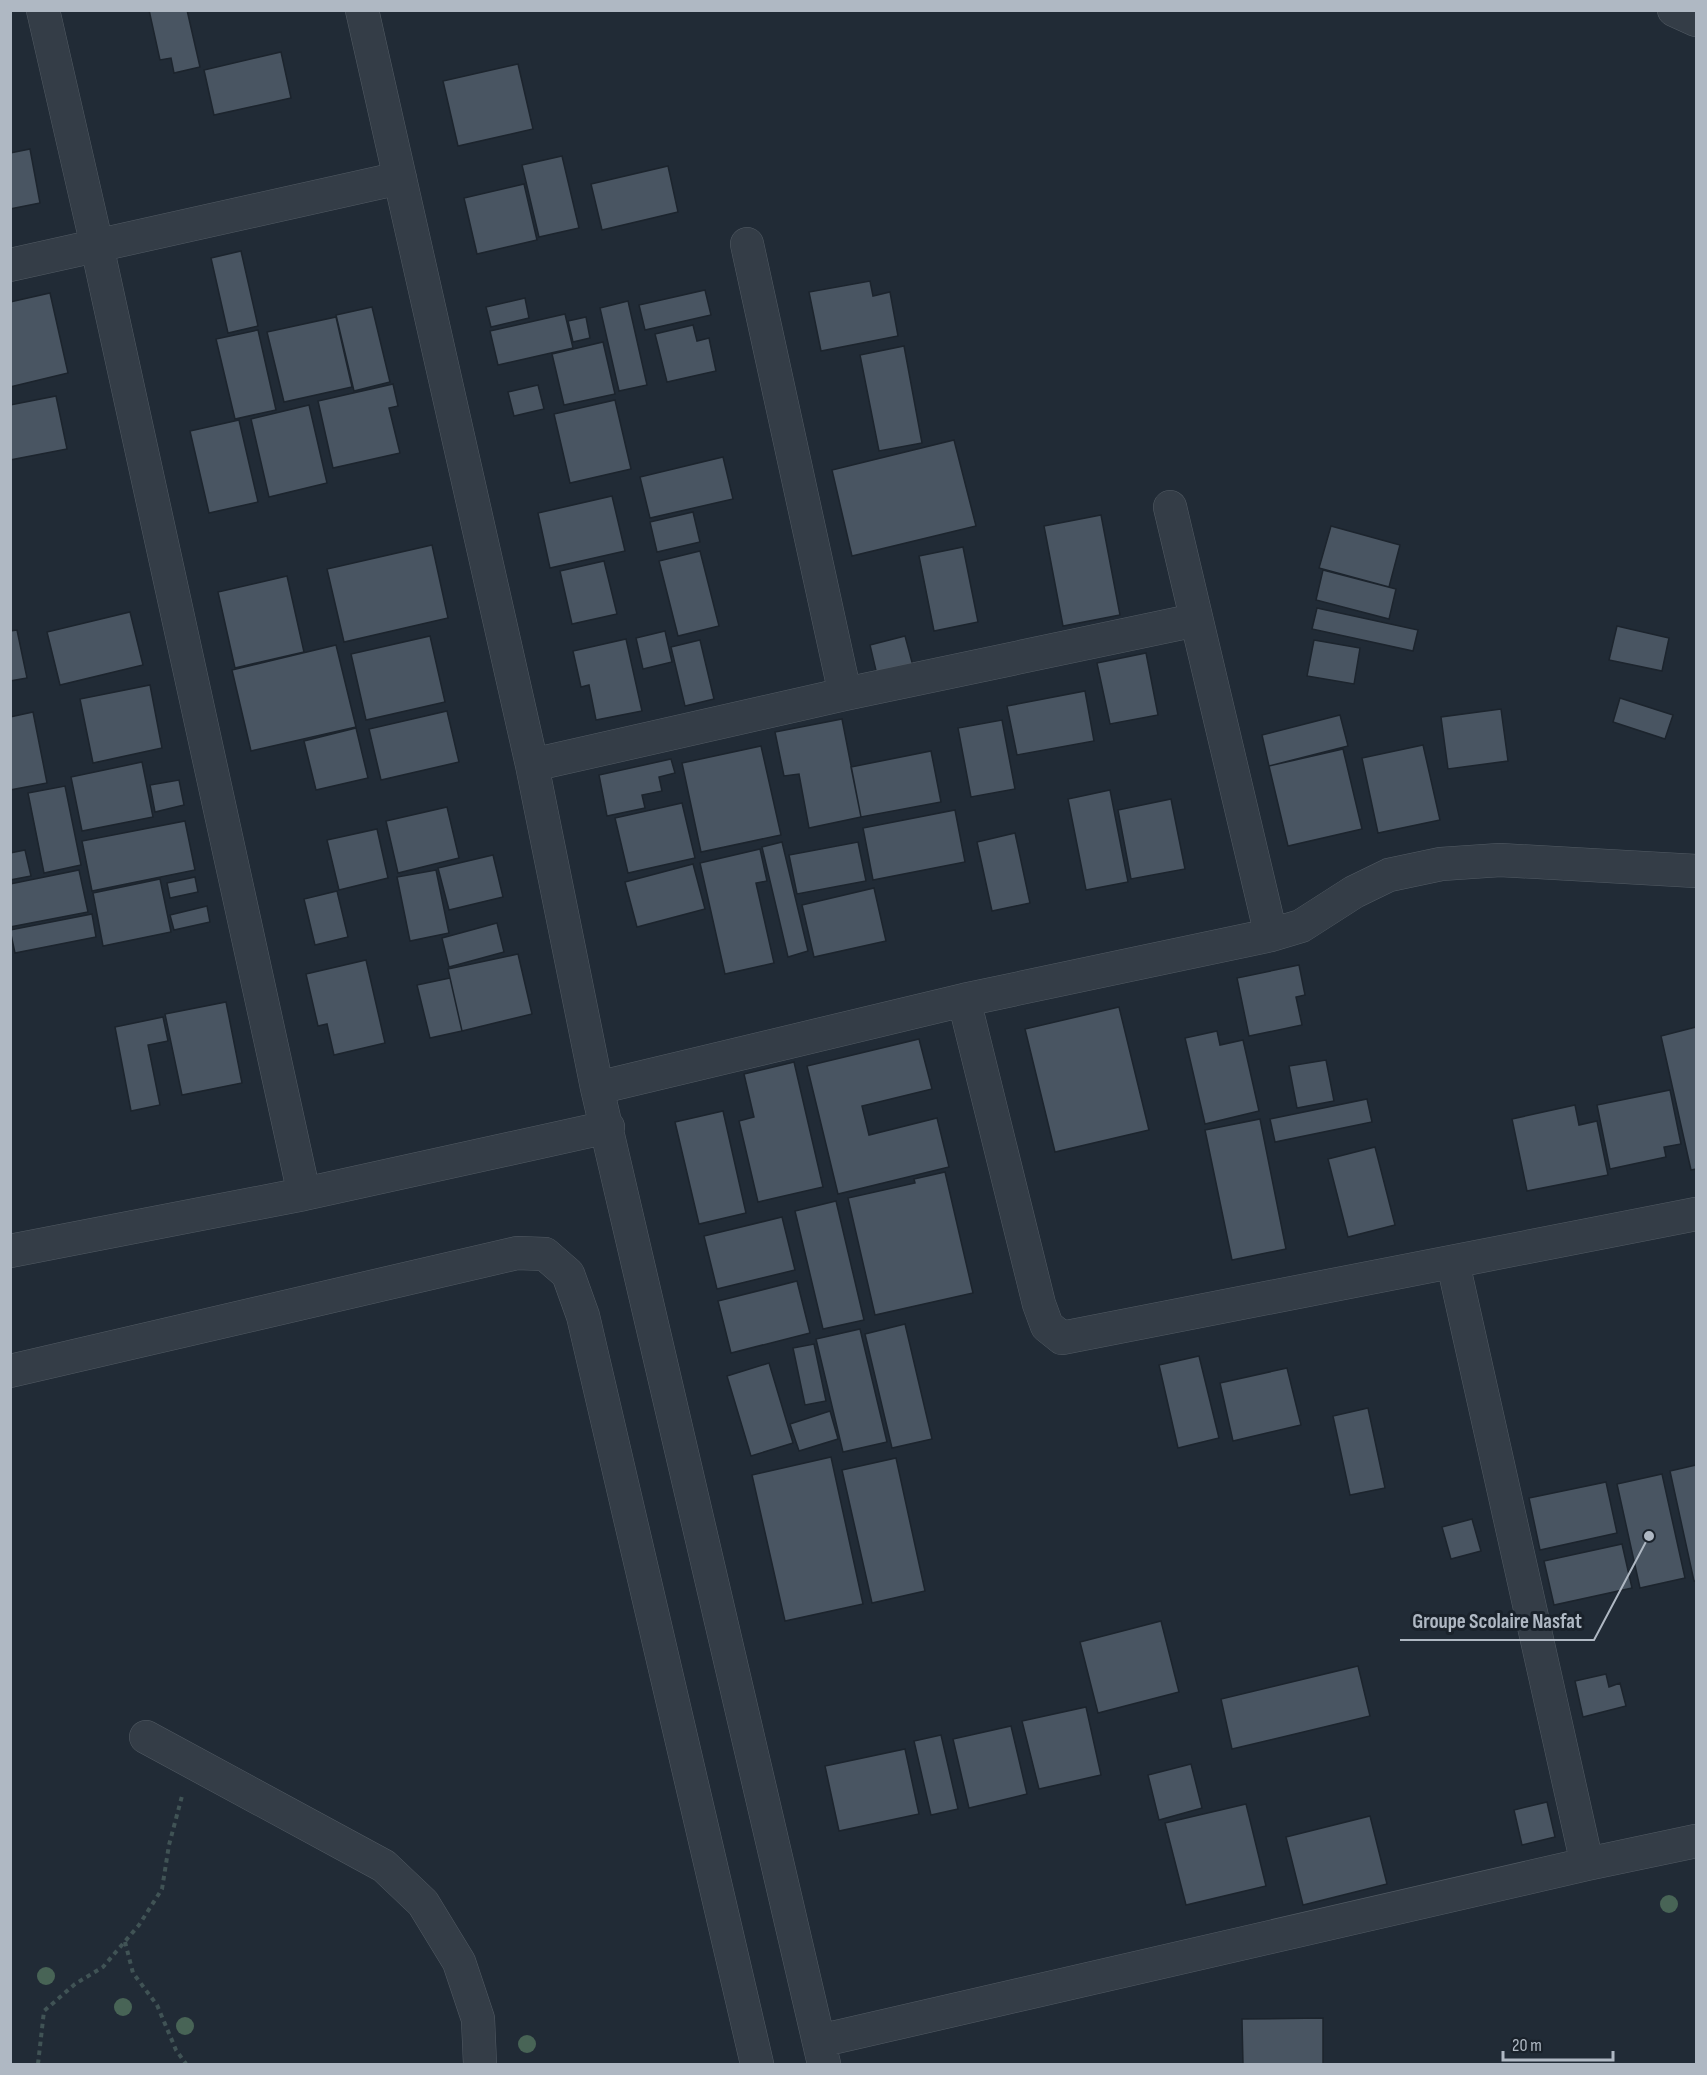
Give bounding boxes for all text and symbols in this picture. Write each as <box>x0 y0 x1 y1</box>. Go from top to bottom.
callout: Groupe Scolaire Nasfat <box>1400 1601 1594 1640</box>
text: Groupe Scolaire Nasfat <box>1412 1609 1582 1634</box>
scale bar <box>1503 2024 1612 2062</box>
text: 20 m <box>1512 2035 1542 2056</box>

